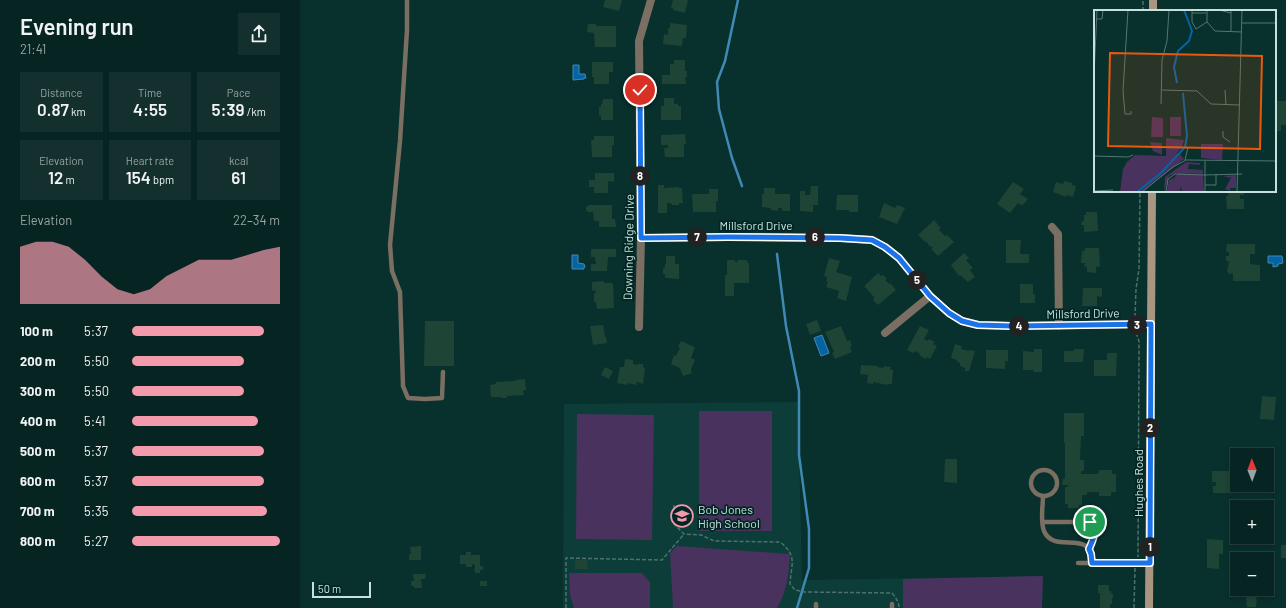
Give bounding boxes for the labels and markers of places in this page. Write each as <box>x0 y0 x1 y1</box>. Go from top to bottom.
pin <box>623 73 657 107</box>
pin: 8 <box>630 166 650 186</box>
pin: 7 <box>687 227 707 247</box>
pin: 6 <box>805 227 825 247</box>
pin: 5 <box>907 270 927 290</box>
pin: 3 <box>1127 315 1147 335</box>
pin: 4 <box>1009 316 1029 336</box>
pin: 2 <box>1140 418 1160 438</box>
place label: Bob Jones High School <box>698 502 760 530</box>
school or university icon: Bob Jones High School <box>669 503 695 529</box>
pin <box>1073 505 1107 539</box>
pin: 1 <box>1140 537 1160 557</box>

